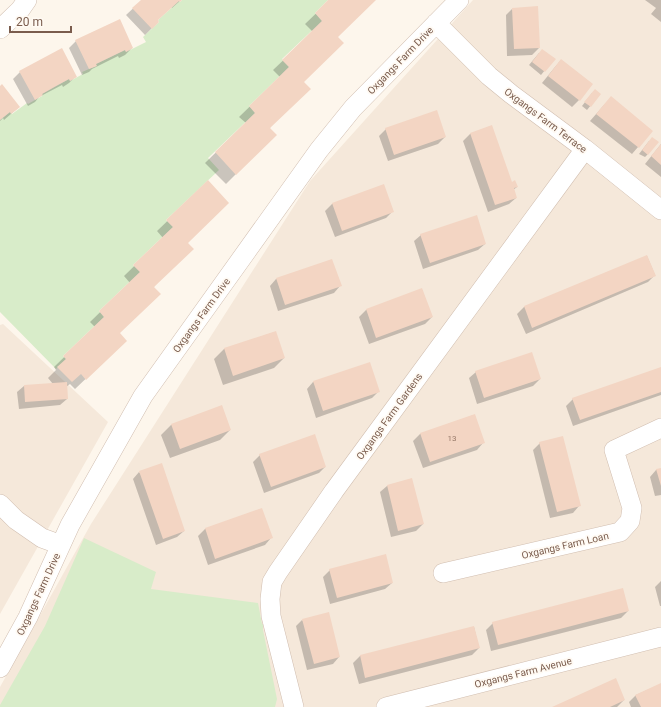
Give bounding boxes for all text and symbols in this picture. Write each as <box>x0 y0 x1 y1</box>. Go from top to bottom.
scale bar <box>10 8 71 34</box>
text: 20 m <box>16 15 43 29</box>
street label: Oxgangs Farm Drive <box>365 24 435 96</box>
street label: Oxgangs Farm Terrace <box>502 86 589 155</box>
street label: Oxgangs Farm Drive <box>171 276 232 355</box>
street label: Oxgangs Farm Gardens <box>354 371 424 462</box>
house number: 13 <box>448 434 457 443</box>
street label: Oxgangs Farm Loan <box>520 530 610 561</box>
street label: Oxgangs Farm Drive <box>15 551 62 637</box>
street label: Oxgangs Farm Avenue <box>473 655 573 690</box>

